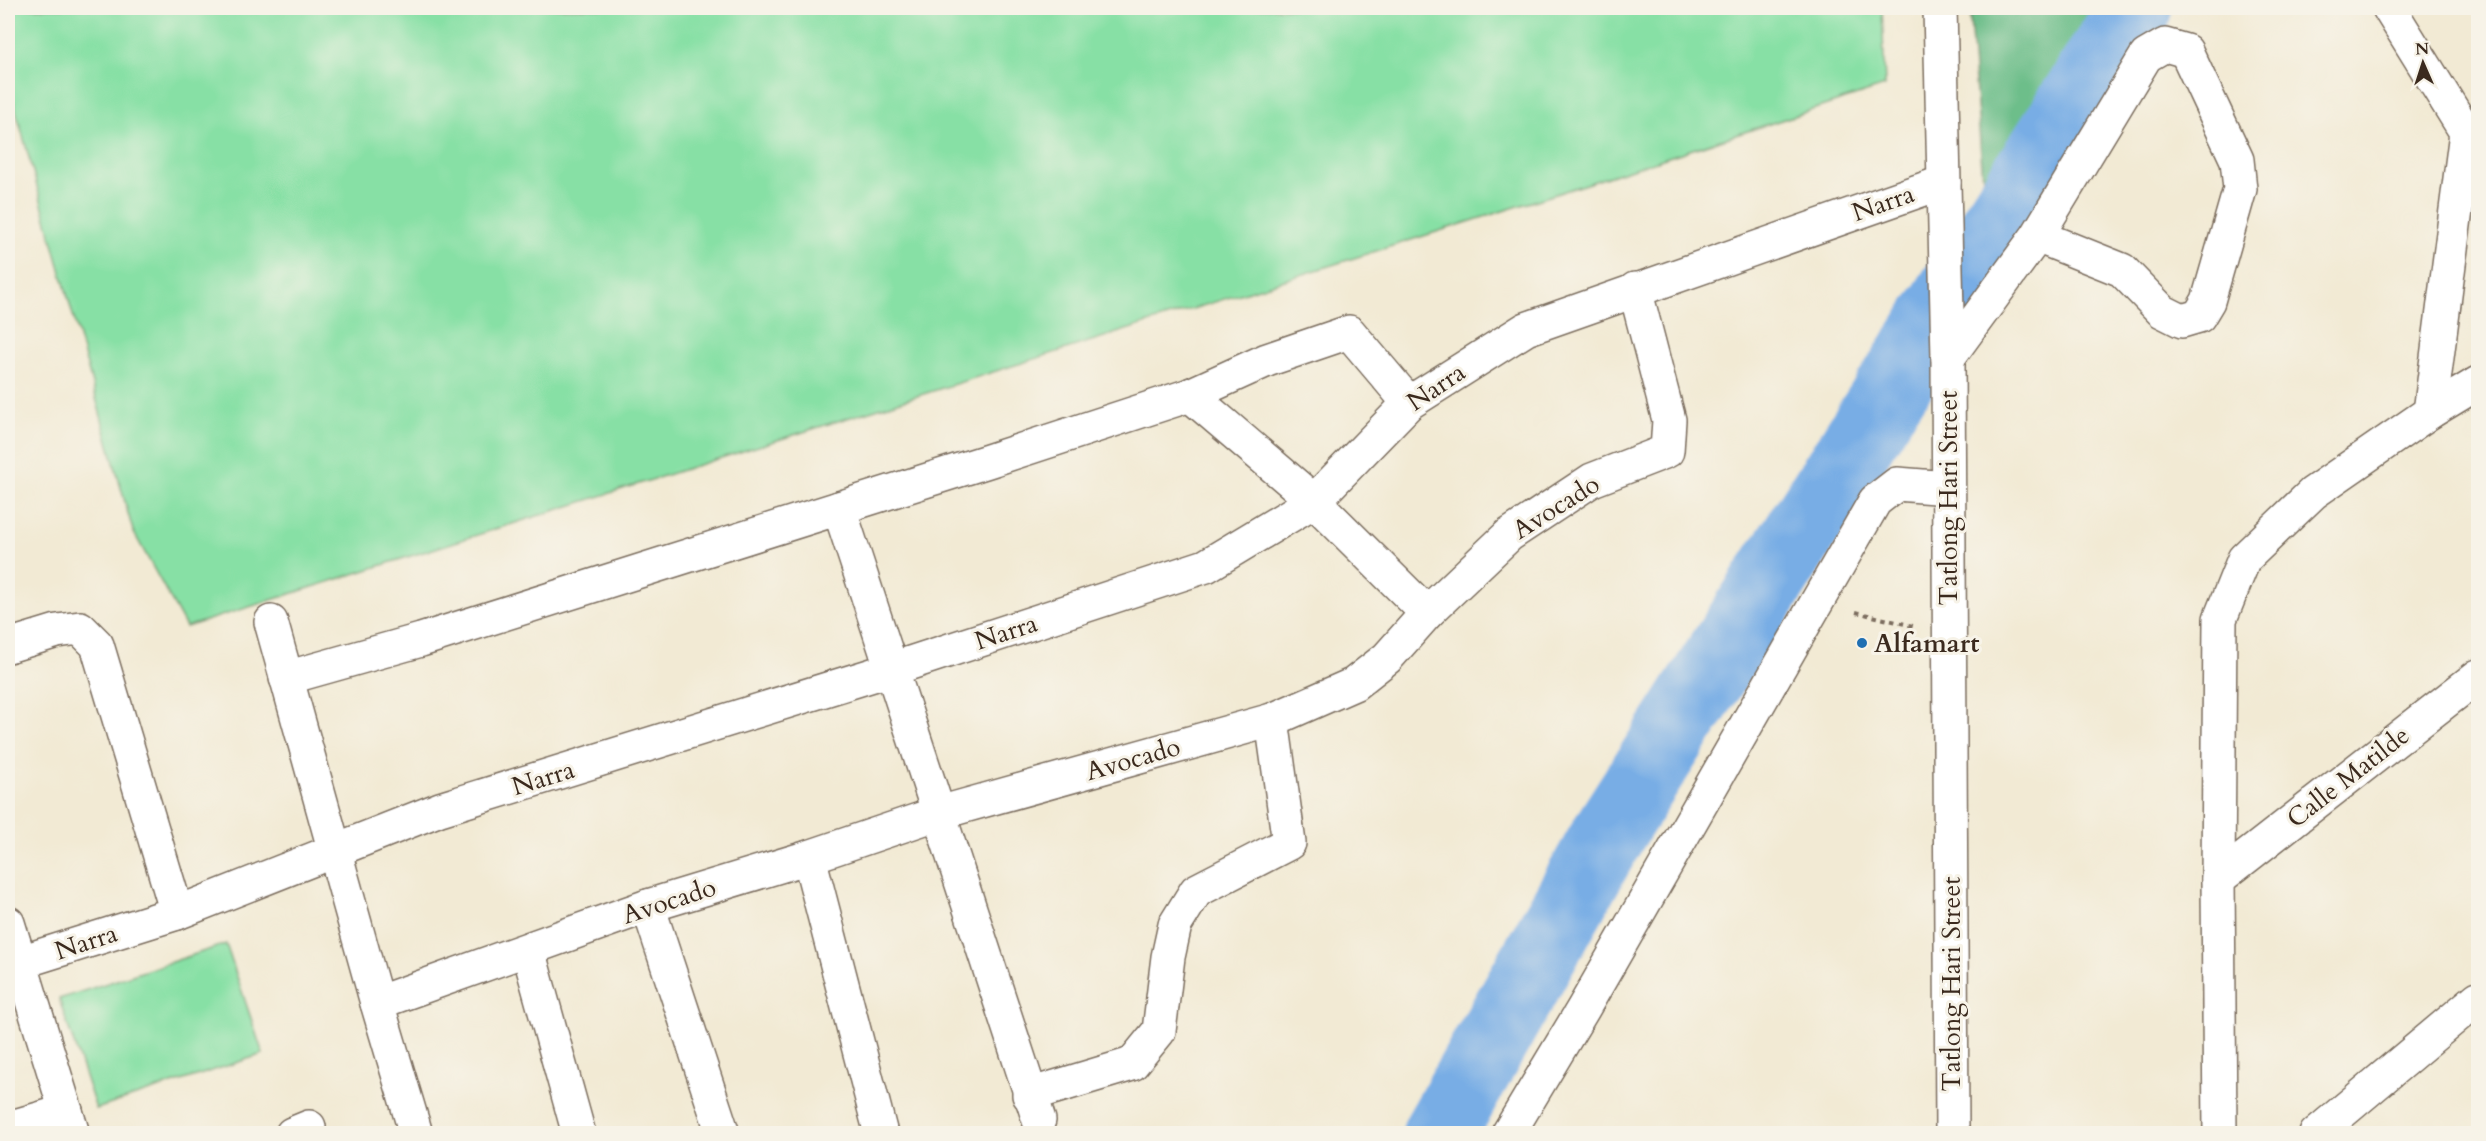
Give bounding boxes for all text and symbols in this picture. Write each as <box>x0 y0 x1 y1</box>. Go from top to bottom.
north arrow <box>2393 33 2453 93</box>
text: N <box>2415 38 2430 60</box>
street label: Narra <box>1847 176 1919 230</box>
street label: Narra <box>1400 355 1472 419</box>
street label: Tatlong Hari Street <box>1931 391 1966 605</box>
street label: Avocado <box>1506 467 1606 547</box>
street label: Narra <box>970 606 1042 658</box>
place label: Alfamart <box>1874 626 1979 661</box>
marker: Alfamart <box>1855 636 1869 650</box>
street label: Calle Matilde <box>2279 718 2417 836</box>
street label: Avocado <box>1082 729 1184 789</box>
street label: Narra <box>507 752 579 804</box>
street label: Avocado <box>618 869 720 933</box>
street label: Tatlong Hari Street <box>1934 877 1969 1091</box>
street label: Narra <box>50 916 122 968</box>

